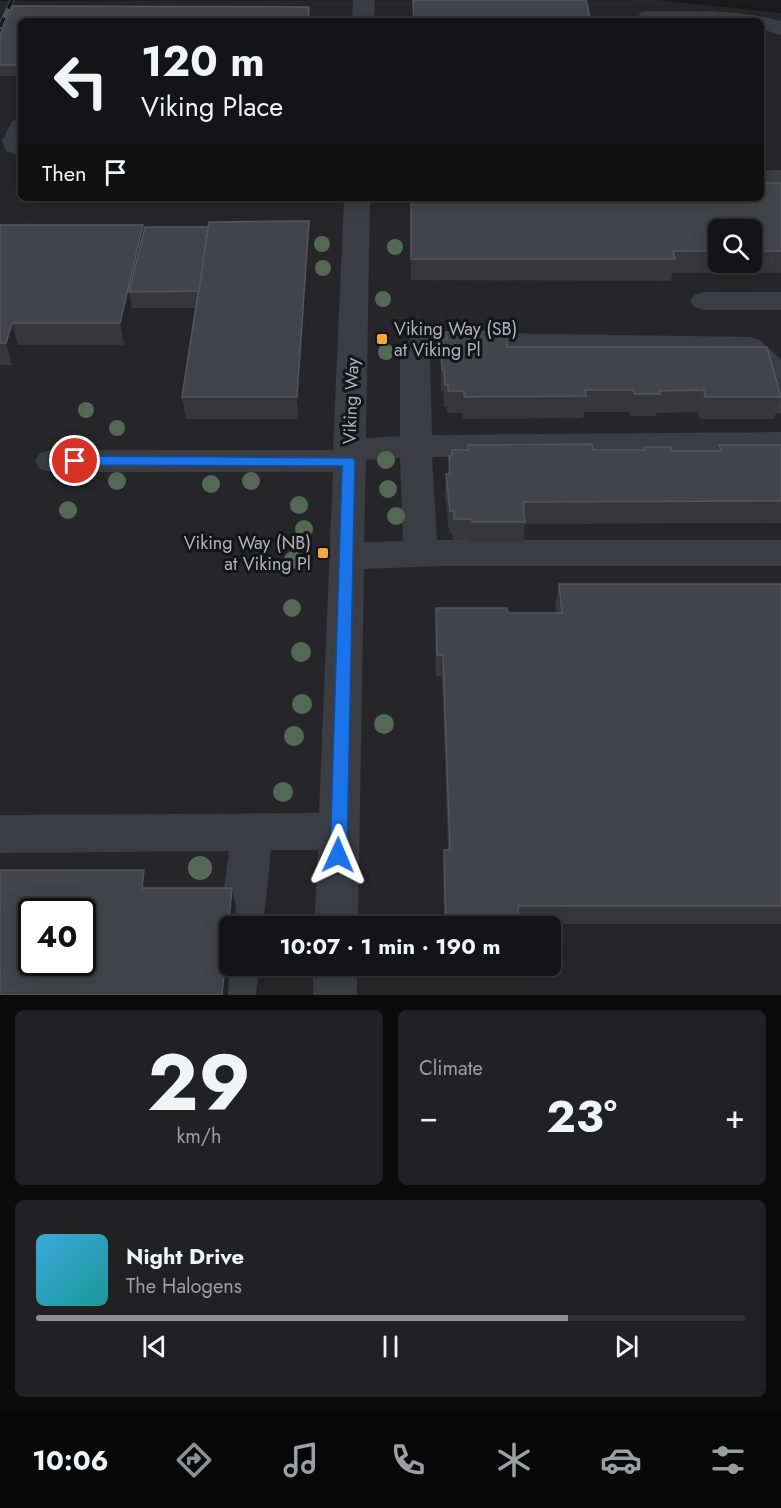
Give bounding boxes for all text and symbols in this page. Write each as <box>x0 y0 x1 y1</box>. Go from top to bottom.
text: 120 m <box>141 31 265 92</box>
icon: left <box>42 42 120 120</box>
text: Viking Place <box>141 87 283 126</box>
icon: arrive <box>99 156 132 189</box>
text: Then <box>42 157 87 189</box>
map controls <box>708 219 762 273</box>
button: search <box>708 219 762 273</box>
place label: Viking Way (SB) at Viking Pl <box>394 316 517 363</box>
marker: Viking Way (SB) at Viking Pl <box>375 332 389 346</box>
street label: Viking Way <box>336 357 366 445</box>
pin <box>49 435 100 486</box>
icon: arrive <box>58 444 91 477</box>
place label: Viking Way (NB) at Viking Pl <box>184 530 311 577</box>
marker: Viking Way (NB) at Viking Pl <box>316 546 330 560</box>
position arrow <box>306 823 370 887</box>
speed limit sign: 40 <box>18 898 96 976</box>
text: 10:07 · 1 min · 190 m <box>280 930 500 962</box>
text: 29 <box>147 1027 251 1139</box>
text: Climate <box>419 1054 483 1083</box>
text: 23° <box>546 1084 617 1149</box>
text: − <box>419 1093 438 1140</box>
text: + <box>725 1093 745 1140</box>
text: km/h <box>176 1122 222 1151</box>
text: Night Drive <box>126 1240 244 1272</box>
text: The Halogens <box>126 1272 242 1301</box>
icon: previous <box>138 1330 171 1363</box>
icon: pause <box>374 1330 407 1363</box>
icon: next <box>610 1330 643 1363</box>
icon: directions <box>173 1439 215 1481</box>
icon: music <box>280 1439 322 1481</box>
icon: phone <box>387 1439 429 1481</box>
icon: climate <box>493 1439 535 1481</box>
icon: car <box>600 1439 642 1481</box>
icon: filters <box>707 1439 749 1481</box>
text: 10:06 <box>32 1441 109 1480</box>

